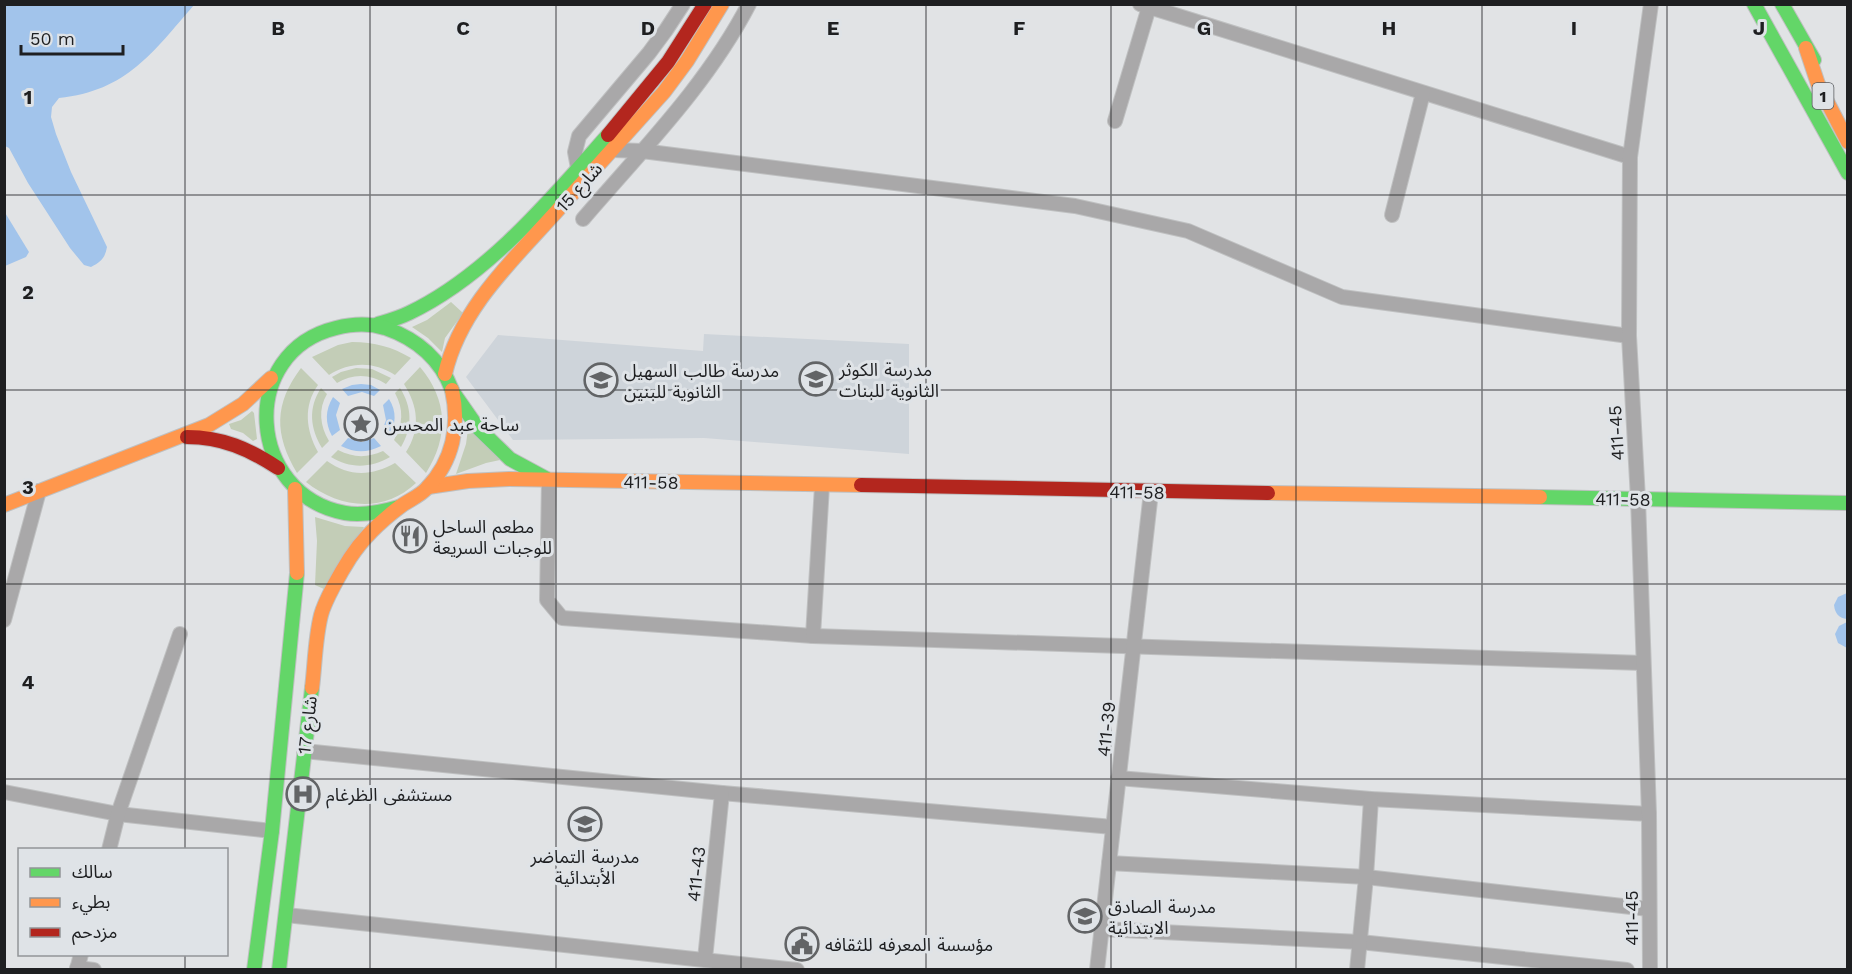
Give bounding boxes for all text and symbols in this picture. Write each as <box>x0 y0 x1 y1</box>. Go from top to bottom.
text: B <box>271 16 285 40</box>
text: C <box>456 16 470 40</box>
text: D <box>641 16 655 40</box>
text: E <box>827 16 839 40</box>
text: F <box>1013 16 1025 40</box>
text: G <box>1197 16 1211 40</box>
text: H <box>1382 16 1396 40</box>
text: I <box>1571 16 1577 40</box>
text: J <box>1753 16 1765 40</box>
scale bar <box>21 18 123 56</box>
text: 50 m <box>30 28 75 49</box>
road number: 1 <box>1812 83 1834 109</box>
text: 1 <box>24 85 32 109</box>
street label: شارع 15 <box>552 158 609 219</box>
text: 2 <box>22 280 34 304</box>
place label: مدرسة الكوثر الثانوية للبنات <box>838 359 939 402</box>
place label: مدرسة طالب السهيل الثانوية للبنين <box>624 360 779 403</box>
school or university icon: مدرسة الكوثر الثانوية للبنات <box>798 361 834 397</box>
school or university icon: مدرسة طالب السهيل الثانوية للبنين <box>583 362 619 398</box>
street label: 411-45 <box>1604 405 1628 461</box>
place icon: ساحة عبد المحسن <box>343 406 379 442</box>
place label: ساحة عبد المحسن <box>384 414 519 436</box>
street label: 411-58 <box>623 471 679 493</box>
text: 3 <box>22 475 34 499</box>
street label: 411-58 <box>1109 481 1165 503</box>
street label: 411-58 <box>1595 488 1651 510</box>
place label: مطعم الساحل للوجبات السريعة <box>433 516 552 559</box>
restaurant icon: مطعم الساحل للوجبات السريعة <box>392 518 428 554</box>
text: 4 <box>22 670 35 694</box>
street label: شارع 17 <box>293 695 325 756</box>
street label: 411-39 <box>1093 700 1119 758</box>
hospital icon: مستشفى الظرغام <box>285 776 321 812</box>
place label: مستشفى الظرغام <box>326 784 453 809</box>
school or university icon: مدرسة التماضر الأبتدائية <box>567 806 603 842</box>
street label: 411-43 <box>683 845 709 903</box>
place label: مدرسة التماضر الأبتدائية <box>530 846 639 888</box>
legend <box>18 848 228 956</box>
text: سالك <box>72 861 113 882</box>
street label: 411-45 <box>1621 890 1642 946</box>
text: بطيء <box>72 891 110 915</box>
place label: مدرسة الصادق الابتدائية <box>1108 896 1216 938</box>
school or university icon: مدرسة الصادق الابتدائية <box>1067 898 1103 934</box>
text: مزدحم <box>72 921 117 945</box>
public building icon: مؤسسة المعرفه للثقافه <box>784 926 820 962</box>
place label: مؤسسة المعرفه للثقافه <box>825 934 993 956</box>

